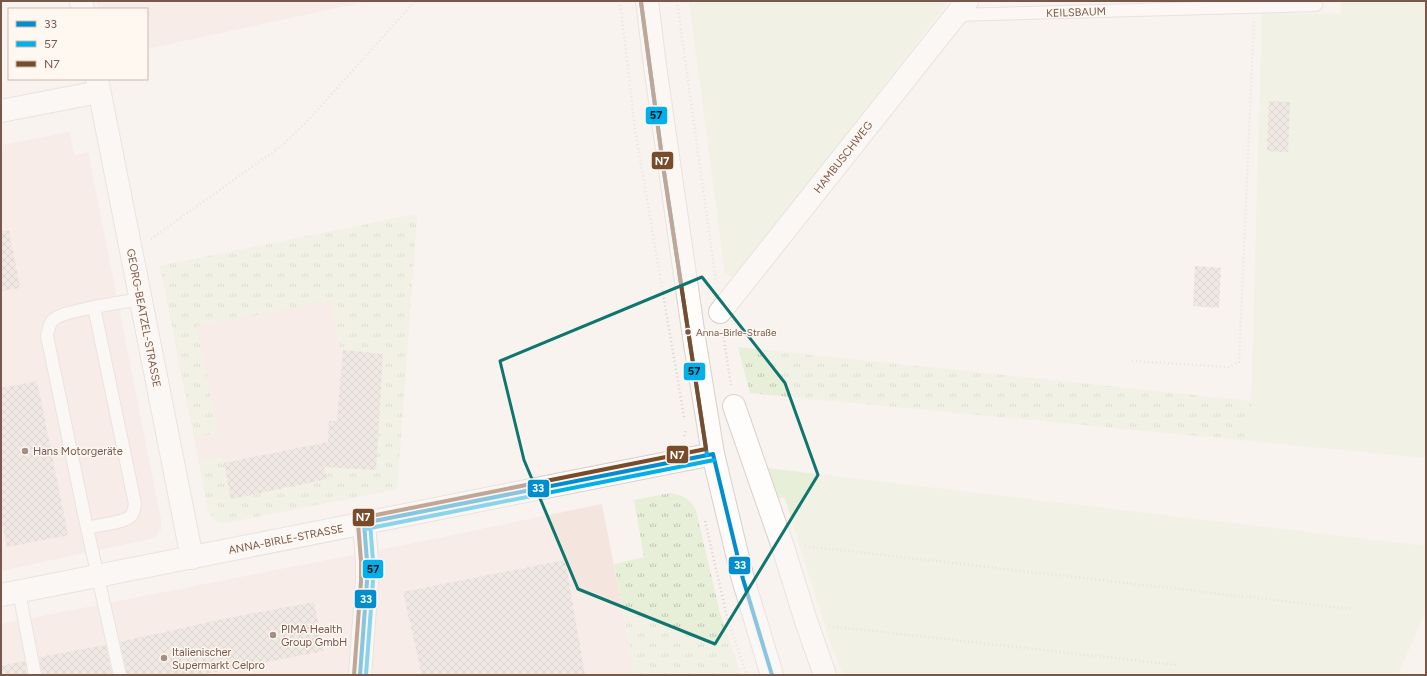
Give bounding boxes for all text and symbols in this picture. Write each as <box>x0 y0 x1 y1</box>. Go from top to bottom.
street label: KEILSBAUM <box>1046 5 1106 20</box>
legend <box>8 8 148 80</box>
text: 33 <box>44 17 57 31</box>
text: 57 <box>44 37 58 51</box>
text: N7 <box>44 57 60 71</box>
line badge: 57 <box>645 106 668 125</box>
text: 57 <box>650 109 662 122</box>
street label: HAMBUSCHWEG <box>811 119 876 196</box>
line badge: N7 <box>651 151 674 170</box>
text: N7 <box>655 155 669 168</box>
street label: GEORG-BEATZEL-STRASSE <box>124 248 163 389</box>
place label: Anna-Birle-Straße <box>696 326 777 339</box>
marker: Anna-Birle-Straße <box>683 327 693 337</box>
line badge: 57 <box>683 362 706 381</box>
text: 57 <box>688 365 700 378</box>
place label: Hans Motorgeräte <box>33 445 123 458</box>
line badge: N7 <box>666 445 689 464</box>
marker: Hans Motorgeräte <box>20 446 30 456</box>
text: N7 <box>670 449 684 462</box>
line badge: 33 <box>527 479 550 498</box>
text: 33 <box>532 482 544 495</box>
line badge: N7 <box>352 508 375 527</box>
text: N7 <box>356 511 370 524</box>
street label: ANNA-BIRLE-STRASSE <box>227 522 345 557</box>
line badge: 33 <box>728 556 751 575</box>
line badge: 57 <box>362 559 384 579</box>
text: 33 <box>734 559 746 572</box>
text: 57 <box>367 563 379 576</box>
line badge: 33 <box>354 589 377 609</box>
text: 33 <box>360 593 372 606</box>
place label: PIMA Health Group GmbH <box>281 623 347 649</box>
marker: PIMA Health Group GmbH <box>268 630 278 640</box>
place label: Italienischer Supermarkt Celpro <box>172 646 265 672</box>
marker: Italienischer Supermarkt Celpro <box>159 653 169 663</box>

